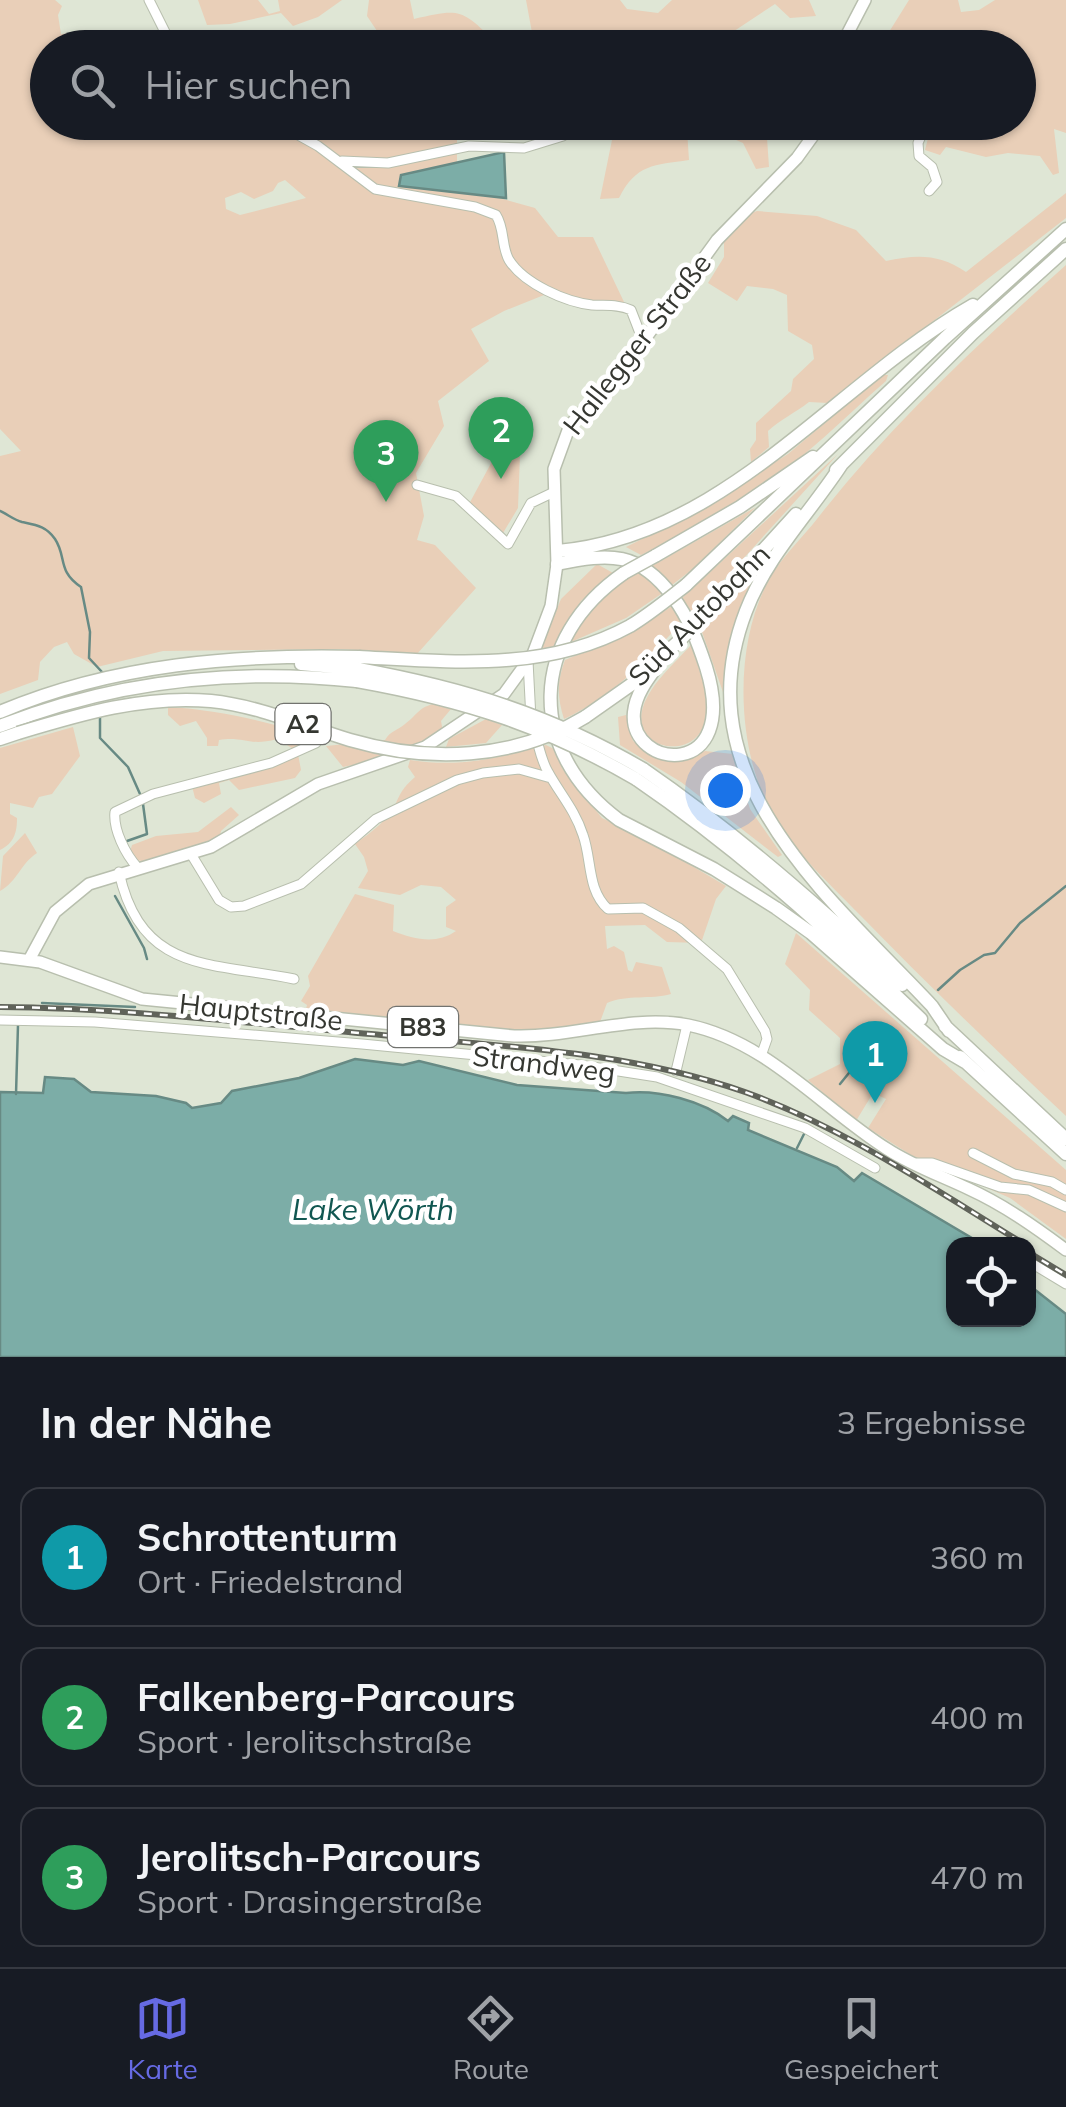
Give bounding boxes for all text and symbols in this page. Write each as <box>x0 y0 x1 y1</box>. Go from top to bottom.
search box <box>30 30 1036 140</box>
icon: search <box>65 58 120 113</box>
text: Hier suchen <box>145 61 352 109</box>
street label: Hallegger Straße <box>555 246 718 441</box>
pin: 2 <box>468 396 534 479</box>
pin: 3 <box>354 420 418 502</box>
street label: Süd Autobahn <box>620 536 777 693</box>
road number: A2 <box>276 704 330 744</box>
your location <box>700 765 751 816</box>
street label: Hauptstraße <box>178 986 345 1037</box>
road number: B83 <box>388 1007 458 1047</box>
pin: 1 <box>842 1020 908 1103</box>
street label: Strandweg <box>471 1037 617 1090</box>
water label: Lake Wörth <box>292 1190 454 1228</box>
map controls <box>946 1237 1036 1327</box>
button: locate <box>946 1237 1036 1327</box>
text: In der Nähe <box>40 1396 272 1449</box>
text: 3 Ergebnisse <box>837 1402 1026 1442</box>
text: Schrottenturm <box>137 1513 398 1561</box>
text: 1 <box>65 1537 84 1577</box>
text: 360 m <box>930 1537 1024 1577</box>
text: Ort · Friedelstrand <box>137 1561 404 1601</box>
text: Falkenberg-Parcours <box>137 1673 515 1721</box>
text: 2 <box>65 1697 84 1737</box>
text: 400 m <box>930 1697 1024 1737</box>
text: Sport · Jerolitschstraße <box>137 1721 472 1761</box>
text: Jerolitsch-Parcours <box>137 1833 481 1881</box>
text: 3 <box>65 1857 84 1897</box>
text: 470 m <box>930 1857 1024 1897</box>
text: Sport · Drasingerstraße <box>137 1881 482 1921</box>
tab: Karte <box>128 1991 198 2086</box>
tab: Route <box>453 1991 529 2086</box>
tab: Gespeichert <box>784 1991 938 2086</box>

